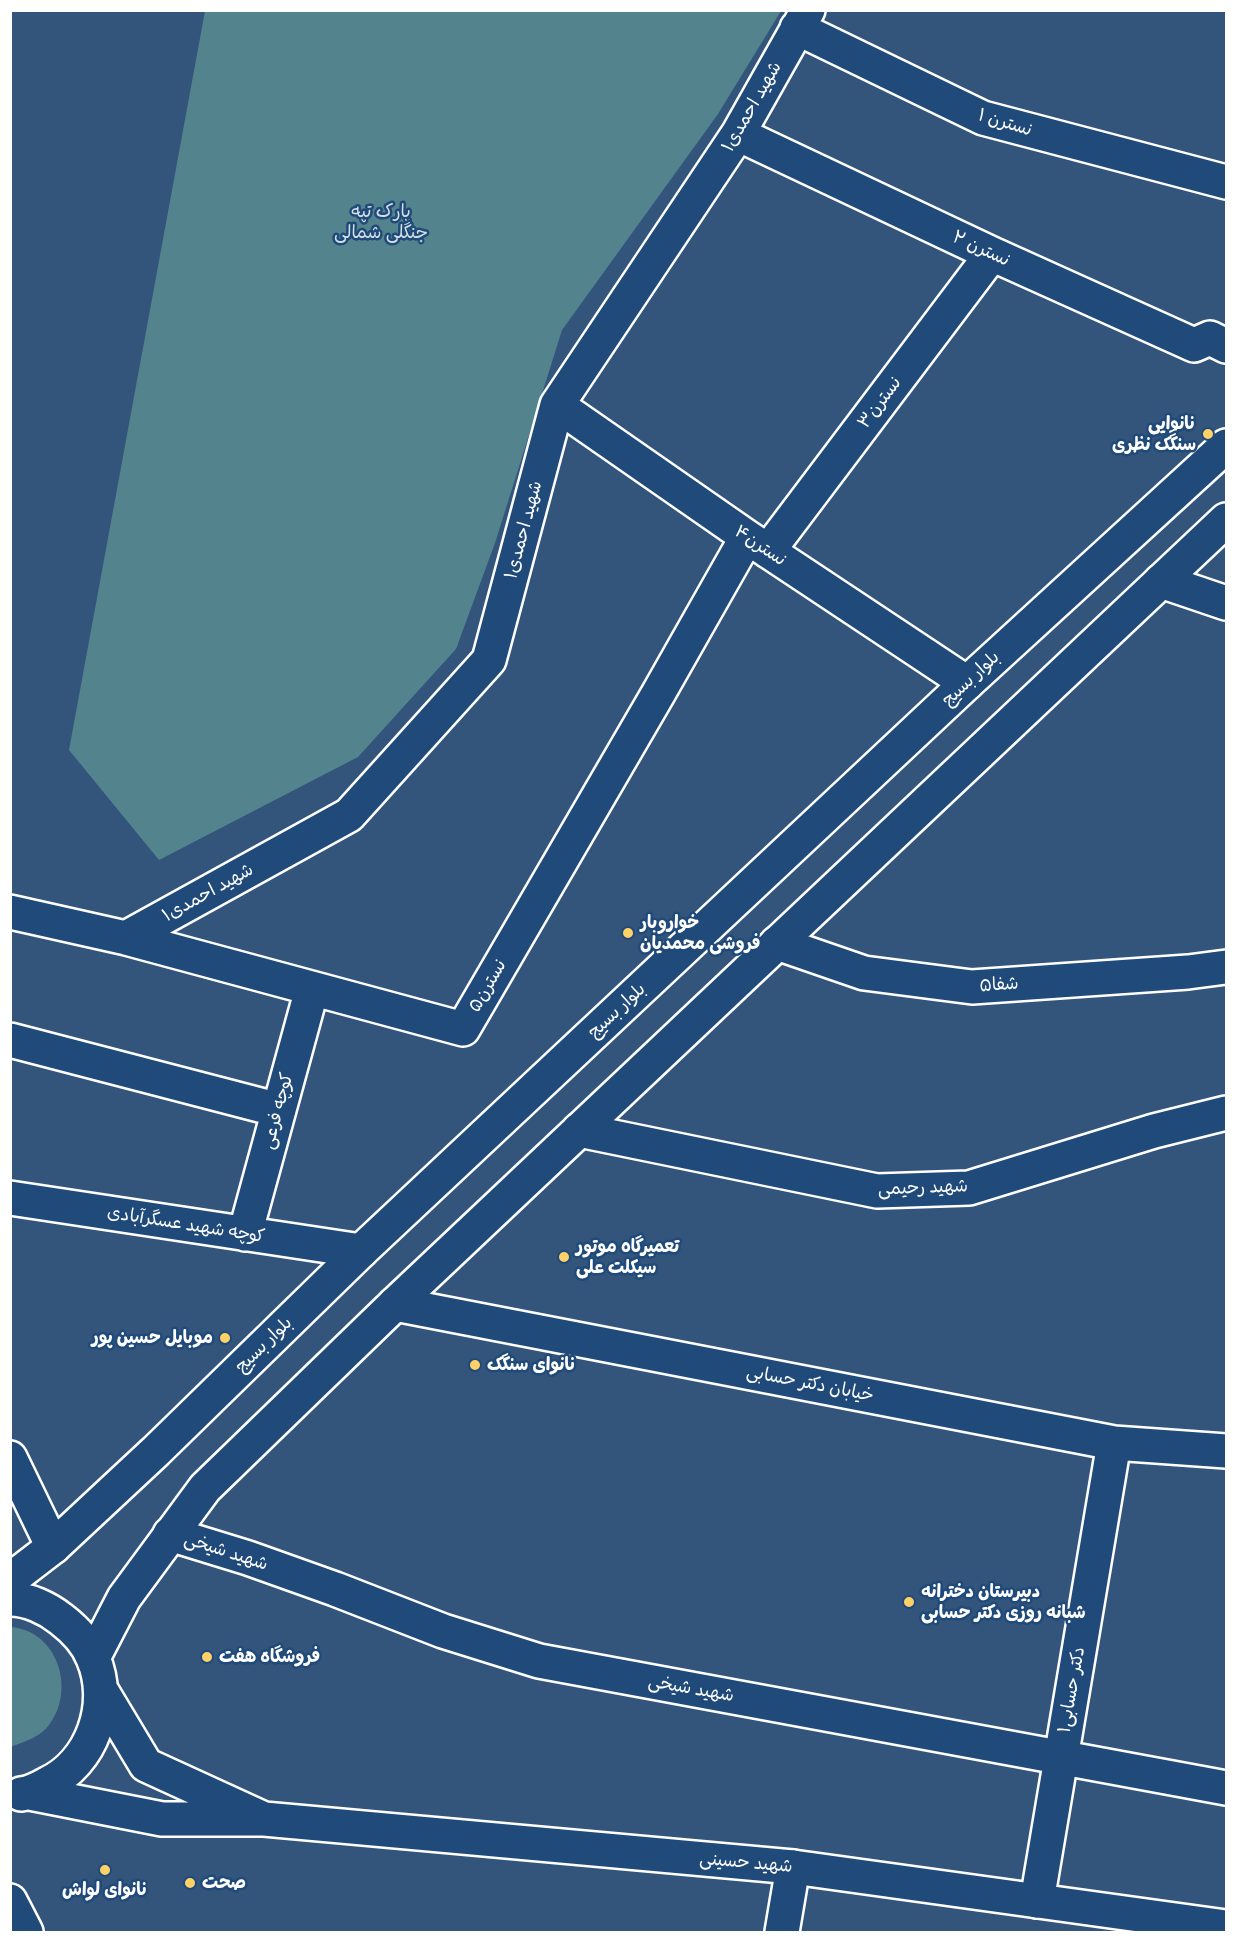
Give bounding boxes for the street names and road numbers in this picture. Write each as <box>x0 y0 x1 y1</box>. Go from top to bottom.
street label: شهید احمدی۱ <box>717 58 787 156</box>
street label: نسترن ۱ <box>975 105 1035 141</box>
street label: نسترن ۲ <box>949 226 1013 272</box>
street label: نسترن۳ <box>853 373 907 433</box>
street label: شهید احمدی۱ <box>501 478 547 582</box>
street label: نسترن۴ <box>730 521 790 571</box>
street label: بلوار بسیج <box>938 647 1004 711</box>
street label: شهید احمدی۱ <box>159 859 257 927</box>
street label: نسترن۵ <box>464 956 512 1016</box>
street label: شفا۵ <box>979 973 1019 997</box>
street label: بلوار بسیج <box>584 979 650 1043</box>
street label: کوچه فرعی <box>257 1071 299 1151</box>
street label: شهید رحیمی <box>878 1176 968 1200</box>
street label: کوچه شهید عسگرآبادی <box>106 1202 266 1248</box>
street label: بلوار بسیج <box>231 1313 297 1377</box>
street label: خیابان دکتر حسابی <box>745 1361 875 1407</box>
street label: شهید شیخی <box>181 1528 271 1576</box>
street label: دکتر حسابی۱ <box>1054 1645 1090 1735</box>
street label: شهید شیخی <box>646 1671 736 1707</box>
street label: شهید حسینی <box>698 1848 794 1878</box>

